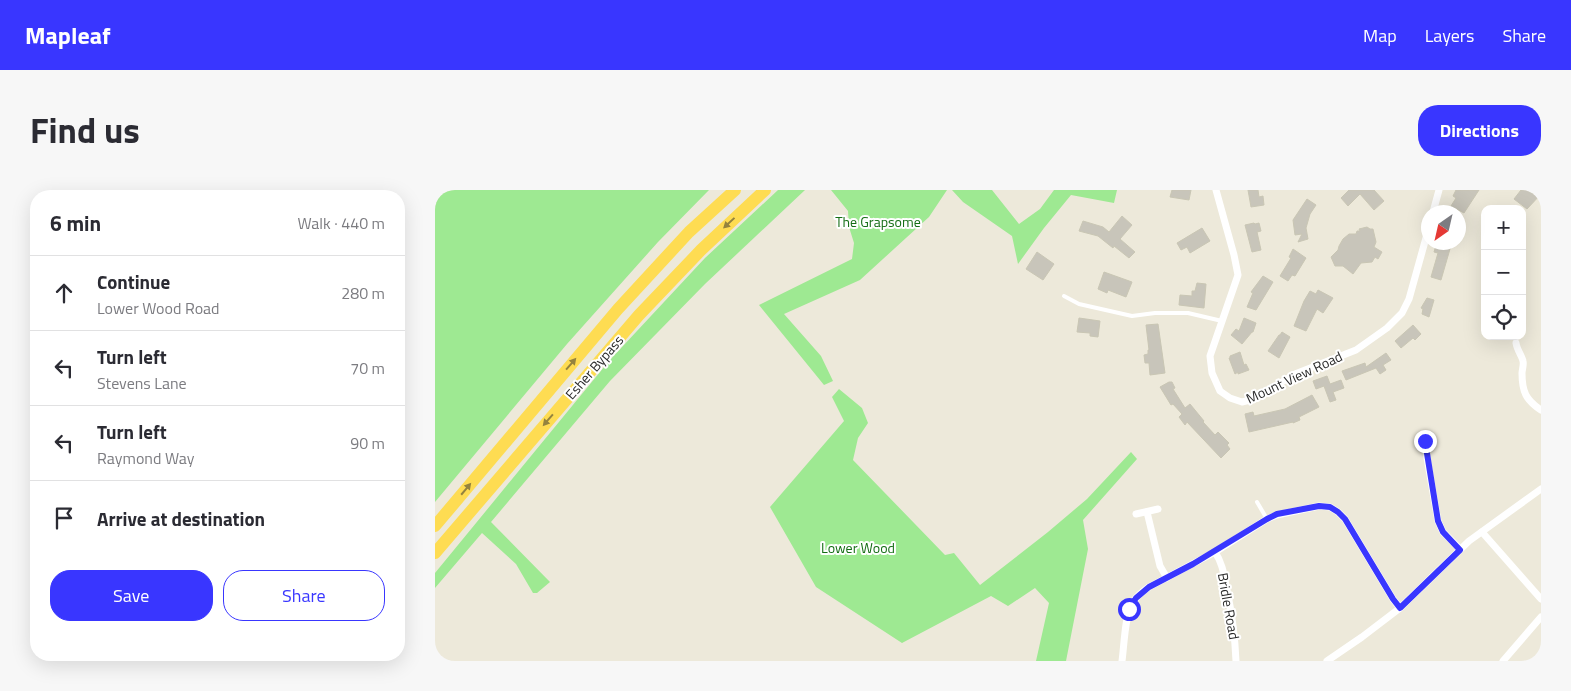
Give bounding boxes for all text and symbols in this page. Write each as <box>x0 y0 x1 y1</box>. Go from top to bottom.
text: Mapleaf <box>25 17 110 53</box>
text: Map <box>1363 22 1397 49</box>
text: Layers <box>1425 22 1474 49</box>
text: Share <box>1502 22 1546 49</box>
text: Find us <box>30 103 140 157</box>
button: Directions <box>1418 105 1541 156</box>
north arrow <box>1421 205 1466 250</box>
map controls <box>1481 205 1526 340</box>
button: + <box>1481 205 1526 250</box>
text: 6 min <box>50 207 101 239</box>
text: Walk · 440 m <box>297 211 385 235</box>
park label: The Grapsome <box>835 211 921 232</box>
one-way arrow <box>724 217 736 229</box>
button: − <box>1481 250 1526 295</box>
text: Continue <box>97 267 170 296</box>
icon: ahead <box>50 279 78 307</box>
text: 280 m <box>341 281 385 305</box>
button: locate <box>1481 295 1526 340</box>
text: Lower Wood Road <box>97 296 220 320</box>
street label: Esher Bypass <box>560 330 628 404</box>
text: Turn left <box>97 342 167 371</box>
street label: Mount View Road <box>1242 345 1346 409</box>
icon: left <box>50 354 78 382</box>
text: 70 m <box>350 356 385 380</box>
one-way arrow <box>565 359 577 371</box>
text: Stevens Lane <box>97 371 187 395</box>
one-way arrow <box>543 414 554 426</box>
text: Turn left <box>97 417 167 446</box>
icon: left <box>50 429 78 457</box>
route end <box>1414 430 1437 453</box>
text: 90 m <box>350 431 385 455</box>
text: Raymond Way <box>97 446 195 470</box>
one-way arrow <box>461 482 472 495</box>
icon: arrive <box>50 504 78 532</box>
text: Arrive at destination <box>97 504 265 533</box>
park label: Lower Wood <box>821 537 895 558</box>
button: Save <box>50 570 213 621</box>
button: Share <box>223 570 385 621</box>
street label: Bridle Road <box>1213 571 1245 641</box>
route start <box>1118 598 1141 621</box>

